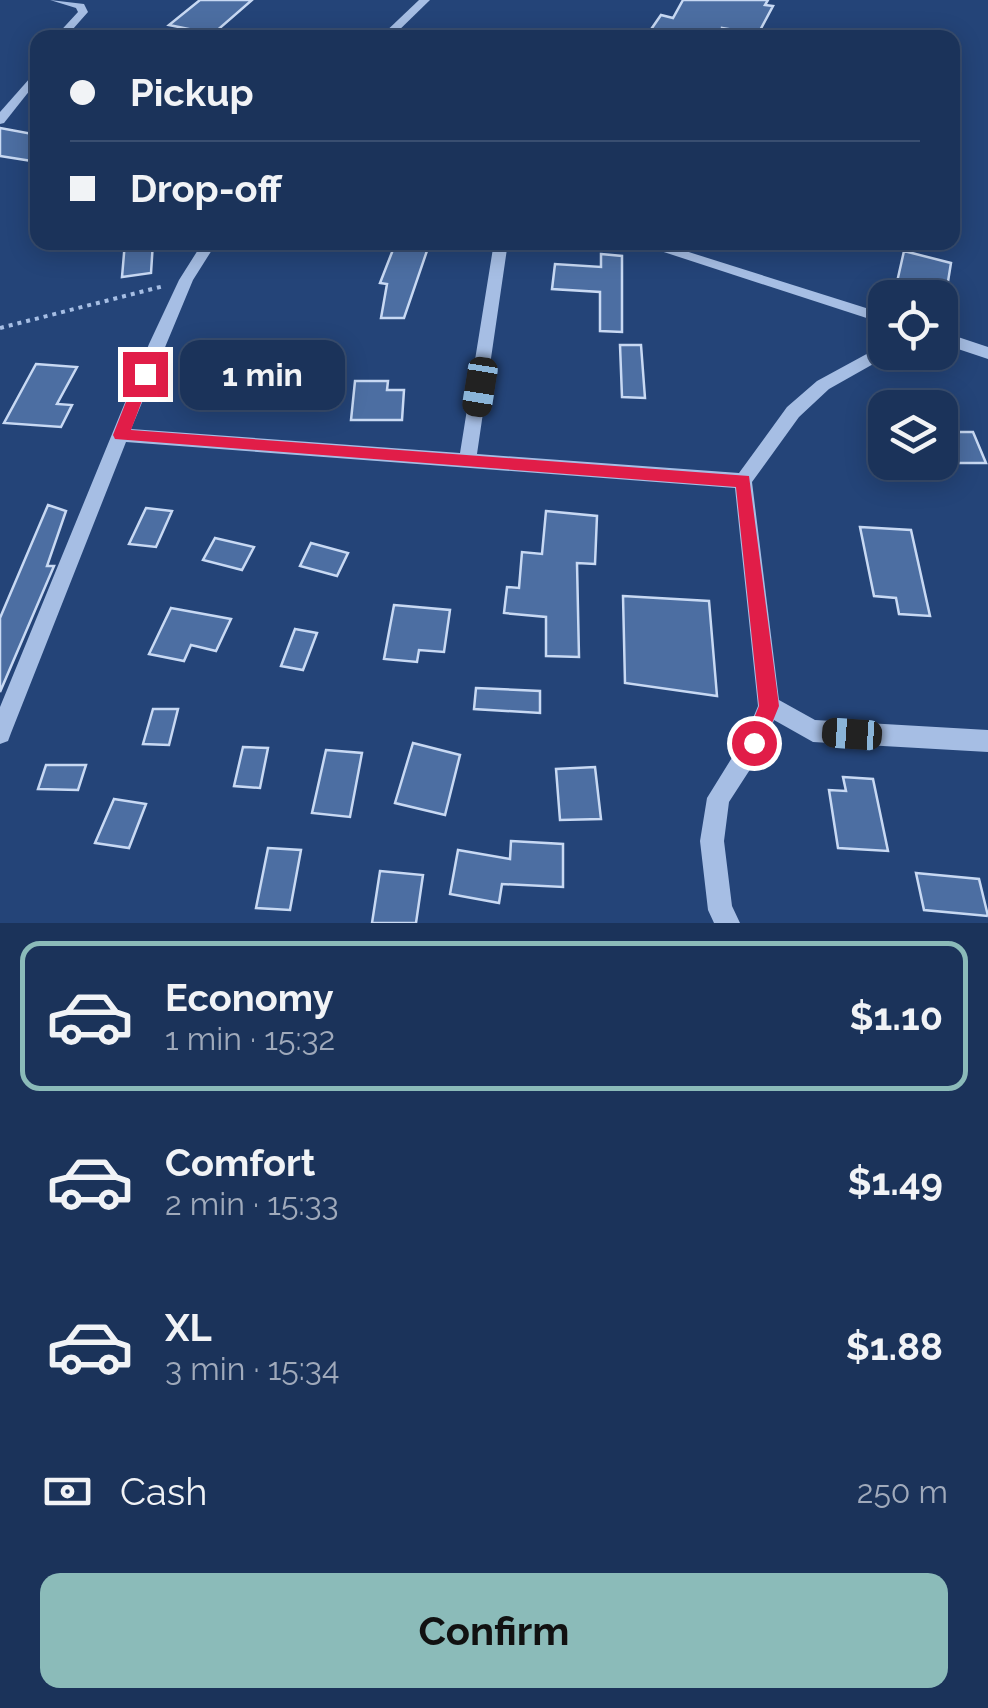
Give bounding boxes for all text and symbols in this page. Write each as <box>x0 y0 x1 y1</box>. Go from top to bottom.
text: Pickup <box>130 70 254 115</box>
text: Drop-off <box>130 166 282 211</box>
map controls <box>868 280 958 480</box>
button: locate <box>868 280 958 370</box>
callout: 1 min <box>180 339 345 409</box>
route end <box>123 352 168 397</box>
car <box>460 355 500 419</box>
text: 1 min <box>222 356 303 393</box>
button: layers <box>868 390 958 480</box>
car <box>821 717 883 751</box>
route start <box>732 721 777 766</box>
icon: car <box>45 971 135 1061</box>
text: Economy <box>165 975 334 1020</box>
text: $1.10 <box>849 994 943 1039</box>
text: 1 min · 15:32 <box>165 1020 335 1057</box>
icon: car <box>45 1136 135 1226</box>
text: Comfort <box>165 1140 315 1185</box>
text: $1.49 <box>848 1159 943 1204</box>
text: 2 min · 15:33 <box>165 1185 339 1222</box>
icon: car <box>45 1301 135 1391</box>
text: XL <box>165 1305 212 1350</box>
text: $1.88 <box>846 1324 943 1369</box>
text: 3 min · 15:34 <box>165 1350 339 1387</box>
icon: cash <box>40 1464 95 1519</box>
text: Cash <box>120 1469 207 1514</box>
text: 250 m <box>857 1473 948 1510</box>
button: Confirm <box>40 1573 948 1688</box>

